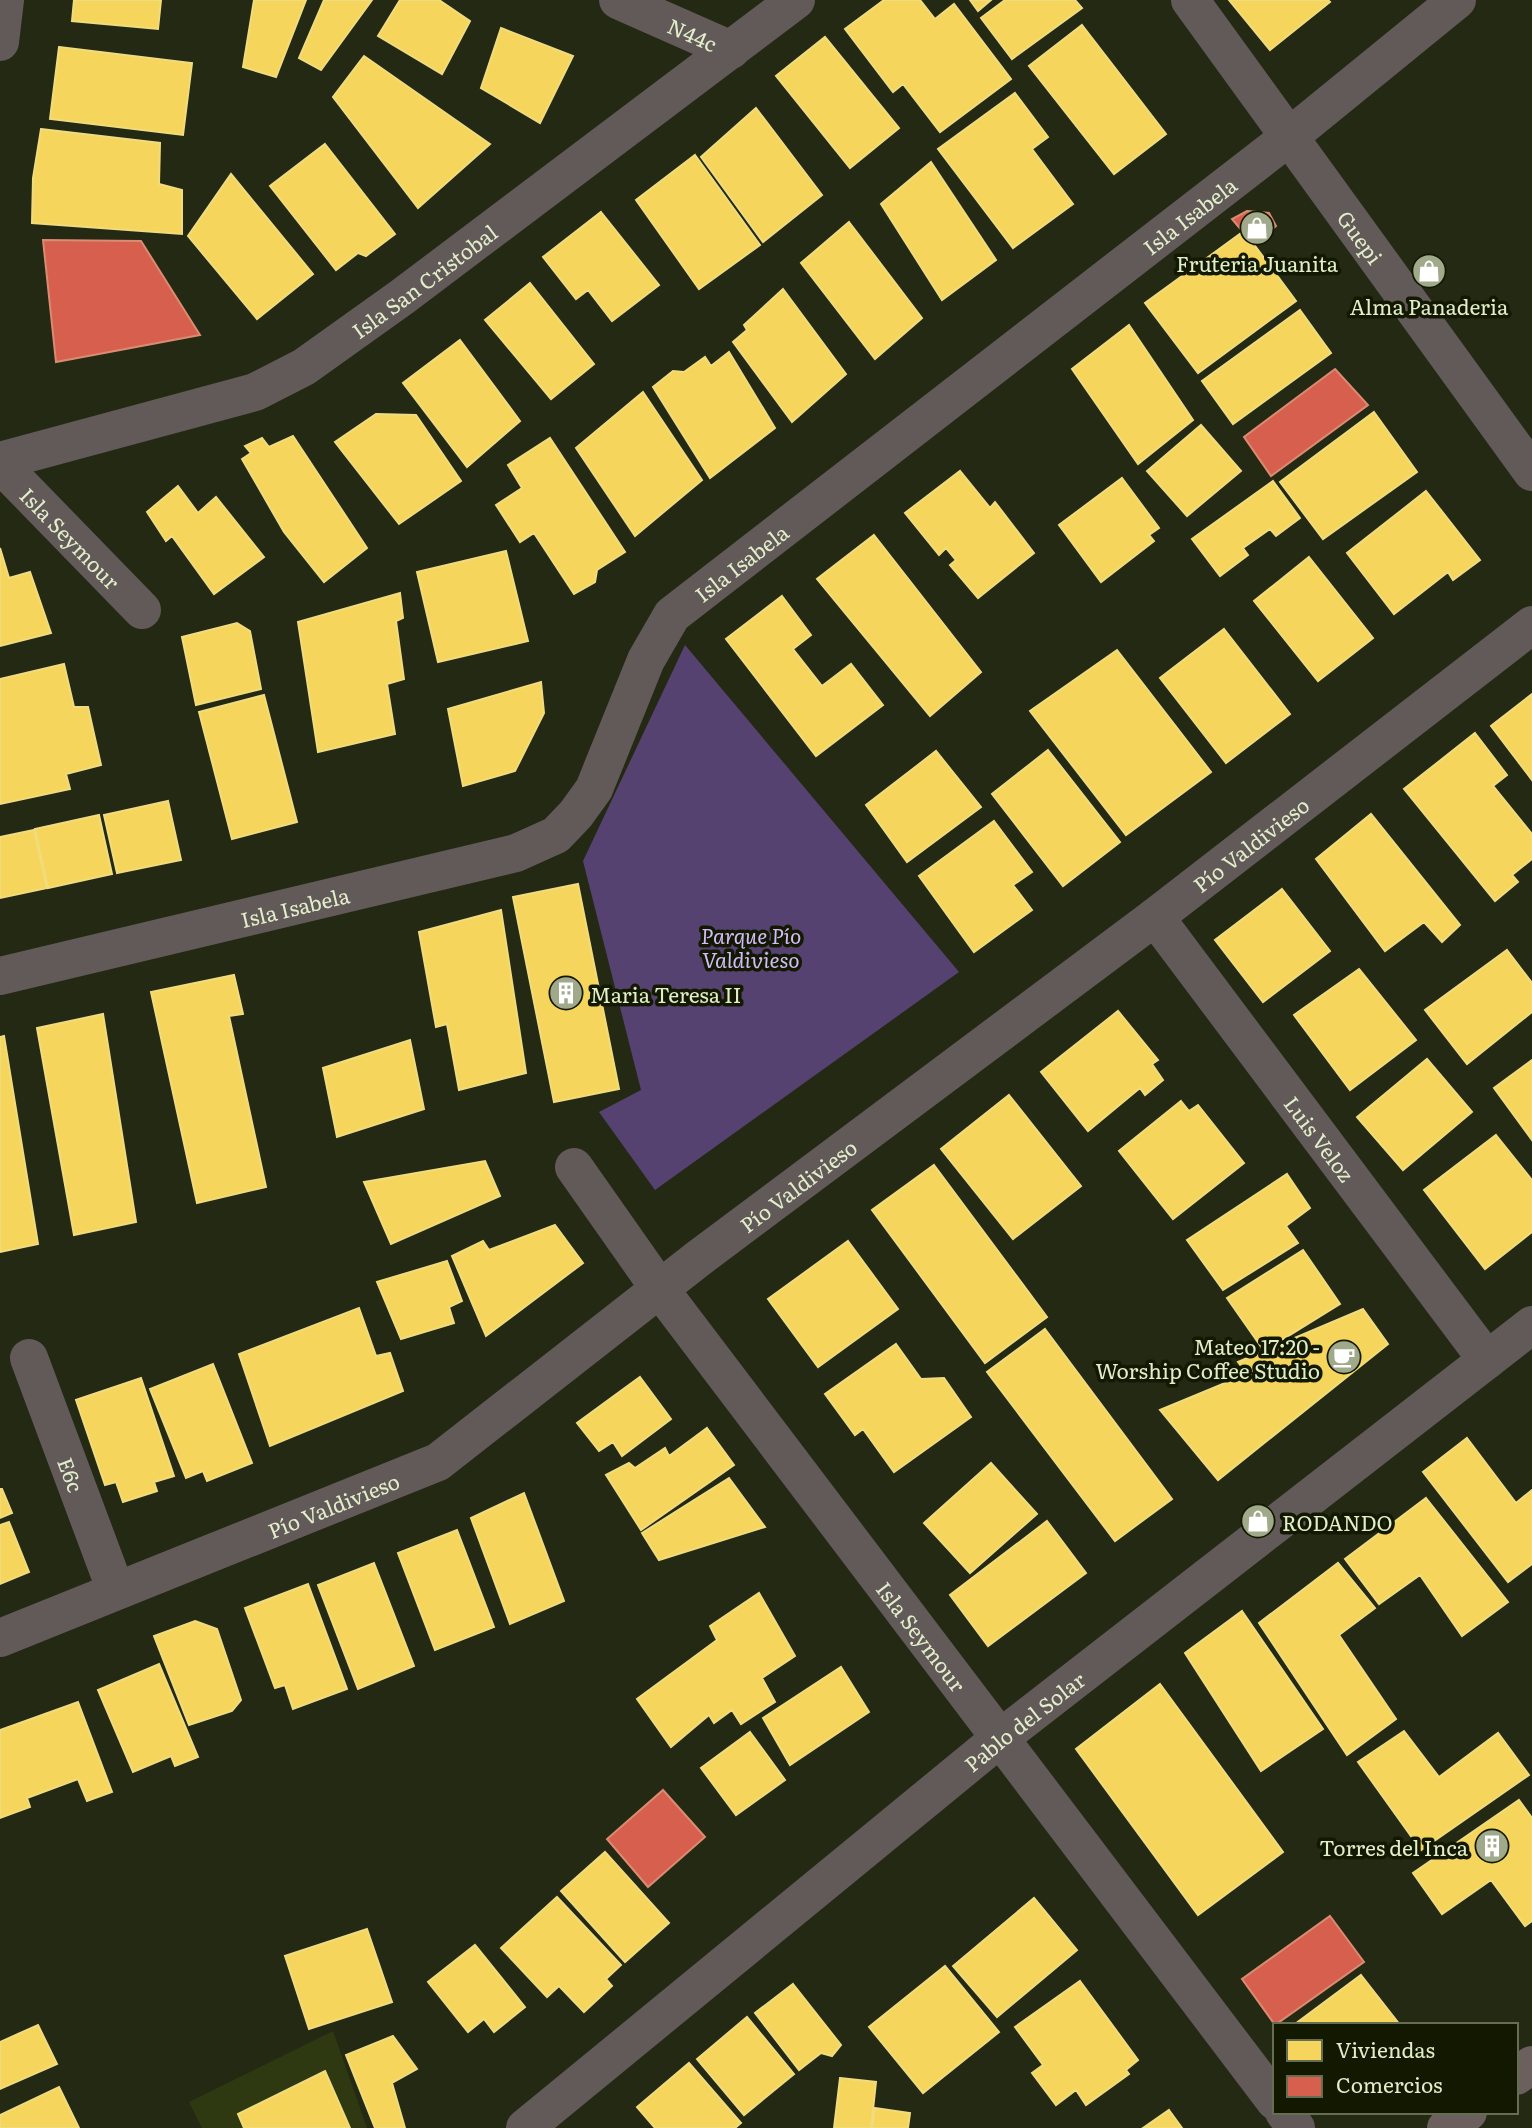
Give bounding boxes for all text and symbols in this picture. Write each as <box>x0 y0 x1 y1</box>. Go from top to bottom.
street label: N44c <box>663 9 723 58</box>
street label: Isla Isabela <box>1135 168 1243 261</box>
street label: Guepi <box>1331 203 1391 270</box>
shop icon: Fruteria Juanita <box>1238 209 1276 247</box>
street label: Isla San Cristobal <box>344 216 503 344</box>
place label: Fruteria Juanita <box>1176 247 1339 278</box>
shop icon: Alma Panaderia <box>1410 252 1448 290</box>
place label: Alma Panaderia <box>1350 290 1509 321</box>
street label: Isla Seymour <box>14 479 128 595</box>
street label: Isla Isabela <box>687 515 795 608</box>
street label: Pío Valdivieso <box>1185 788 1315 898</box>
street label: Isla Isabela <box>237 878 353 934</box>
park label: Parque Pío Valdivieso <box>701 919 801 974</box>
building icon: Maria Teresa II <box>547 974 585 1012</box>
place label: Maria Teresa II <box>590 978 741 1009</box>
street label: Luis Veloz <box>1278 1088 1363 1187</box>
street label: Pío Valdivieso <box>732 1130 862 1239</box>
place label: Mateo 17:20 - Worship Coffee Studio <box>1095 1330 1320 1385</box>
cafe icon: Mateo 17:20 - Worship Coffee Studio <box>1325 1338 1363 1376</box>
street label: E6c <box>52 1452 93 1496</box>
street label: Pío Valdivieso <box>263 1464 404 1545</box>
shop icon: RODANDO <box>1239 1502 1277 1540</box>
place label: RODANDO <box>1282 1506 1392 1537</box>
street label: Isla Seymour <box>870 1574 975 1697</box>
street label: Pablo del Solar <box>956 1663 1091 1778</box>
building icon: Torres del Inca <box>1473 1827 1511 1865</box>
place label: Torres del Inca <box>1319 1831 1469 1862</box>
legend <box>1273 2023 1518 2114</box>
text: Viviendas <box>1336 2033 1435 2064</box>
text: Comercios <box>1336 2068 1442 2099</box>

